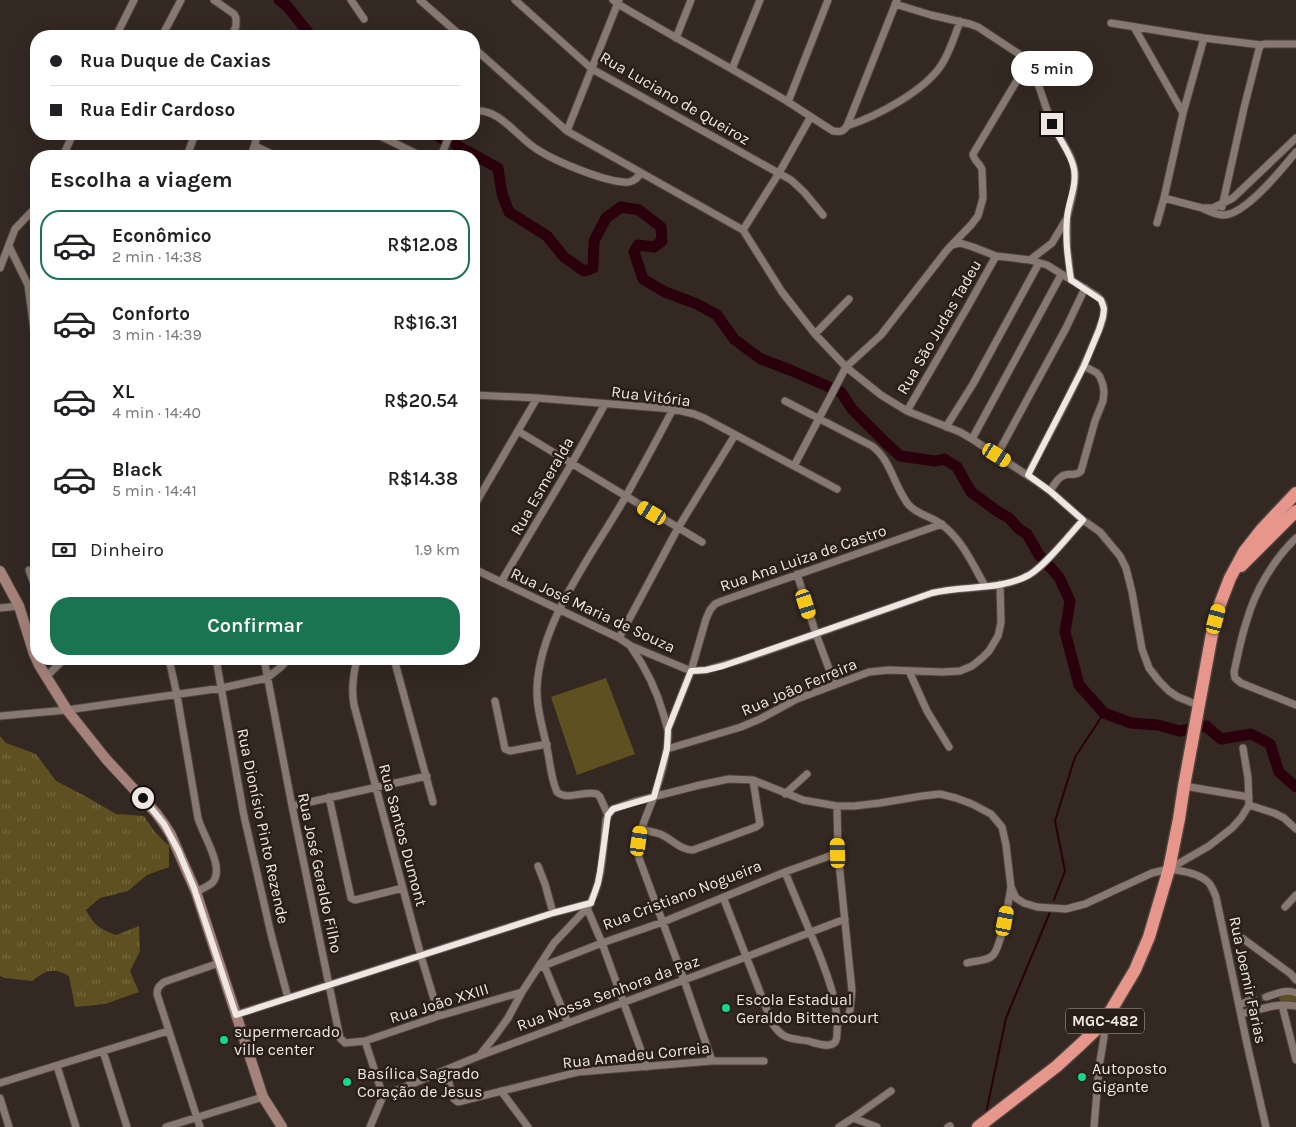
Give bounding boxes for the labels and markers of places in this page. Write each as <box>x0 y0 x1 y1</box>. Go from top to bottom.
place label: Escola Estadual Geraldo Bittencourt <box>736 990 879 1027</box>
marker: Escola Estadual Geraldo Bittencourt <box>720 1002 732 1014</box>
place label: supermercado ville center <box>234 1022 340 1059</box>
marker: supermercado ville center <box>218 1034 230 1046</box>
place label: Autoposto Gigante <box>1092 1059 1167 1096</box>
place label: Basílica Sagrado Coração de Jesus <box>357 1064 482 1101</box>
marker: Autoposto Gigante <box>1076 1071 1088 1083</box>
marker: Basílica Sagrado Coração de Jesus <box>341 1076 353 1088</box>

